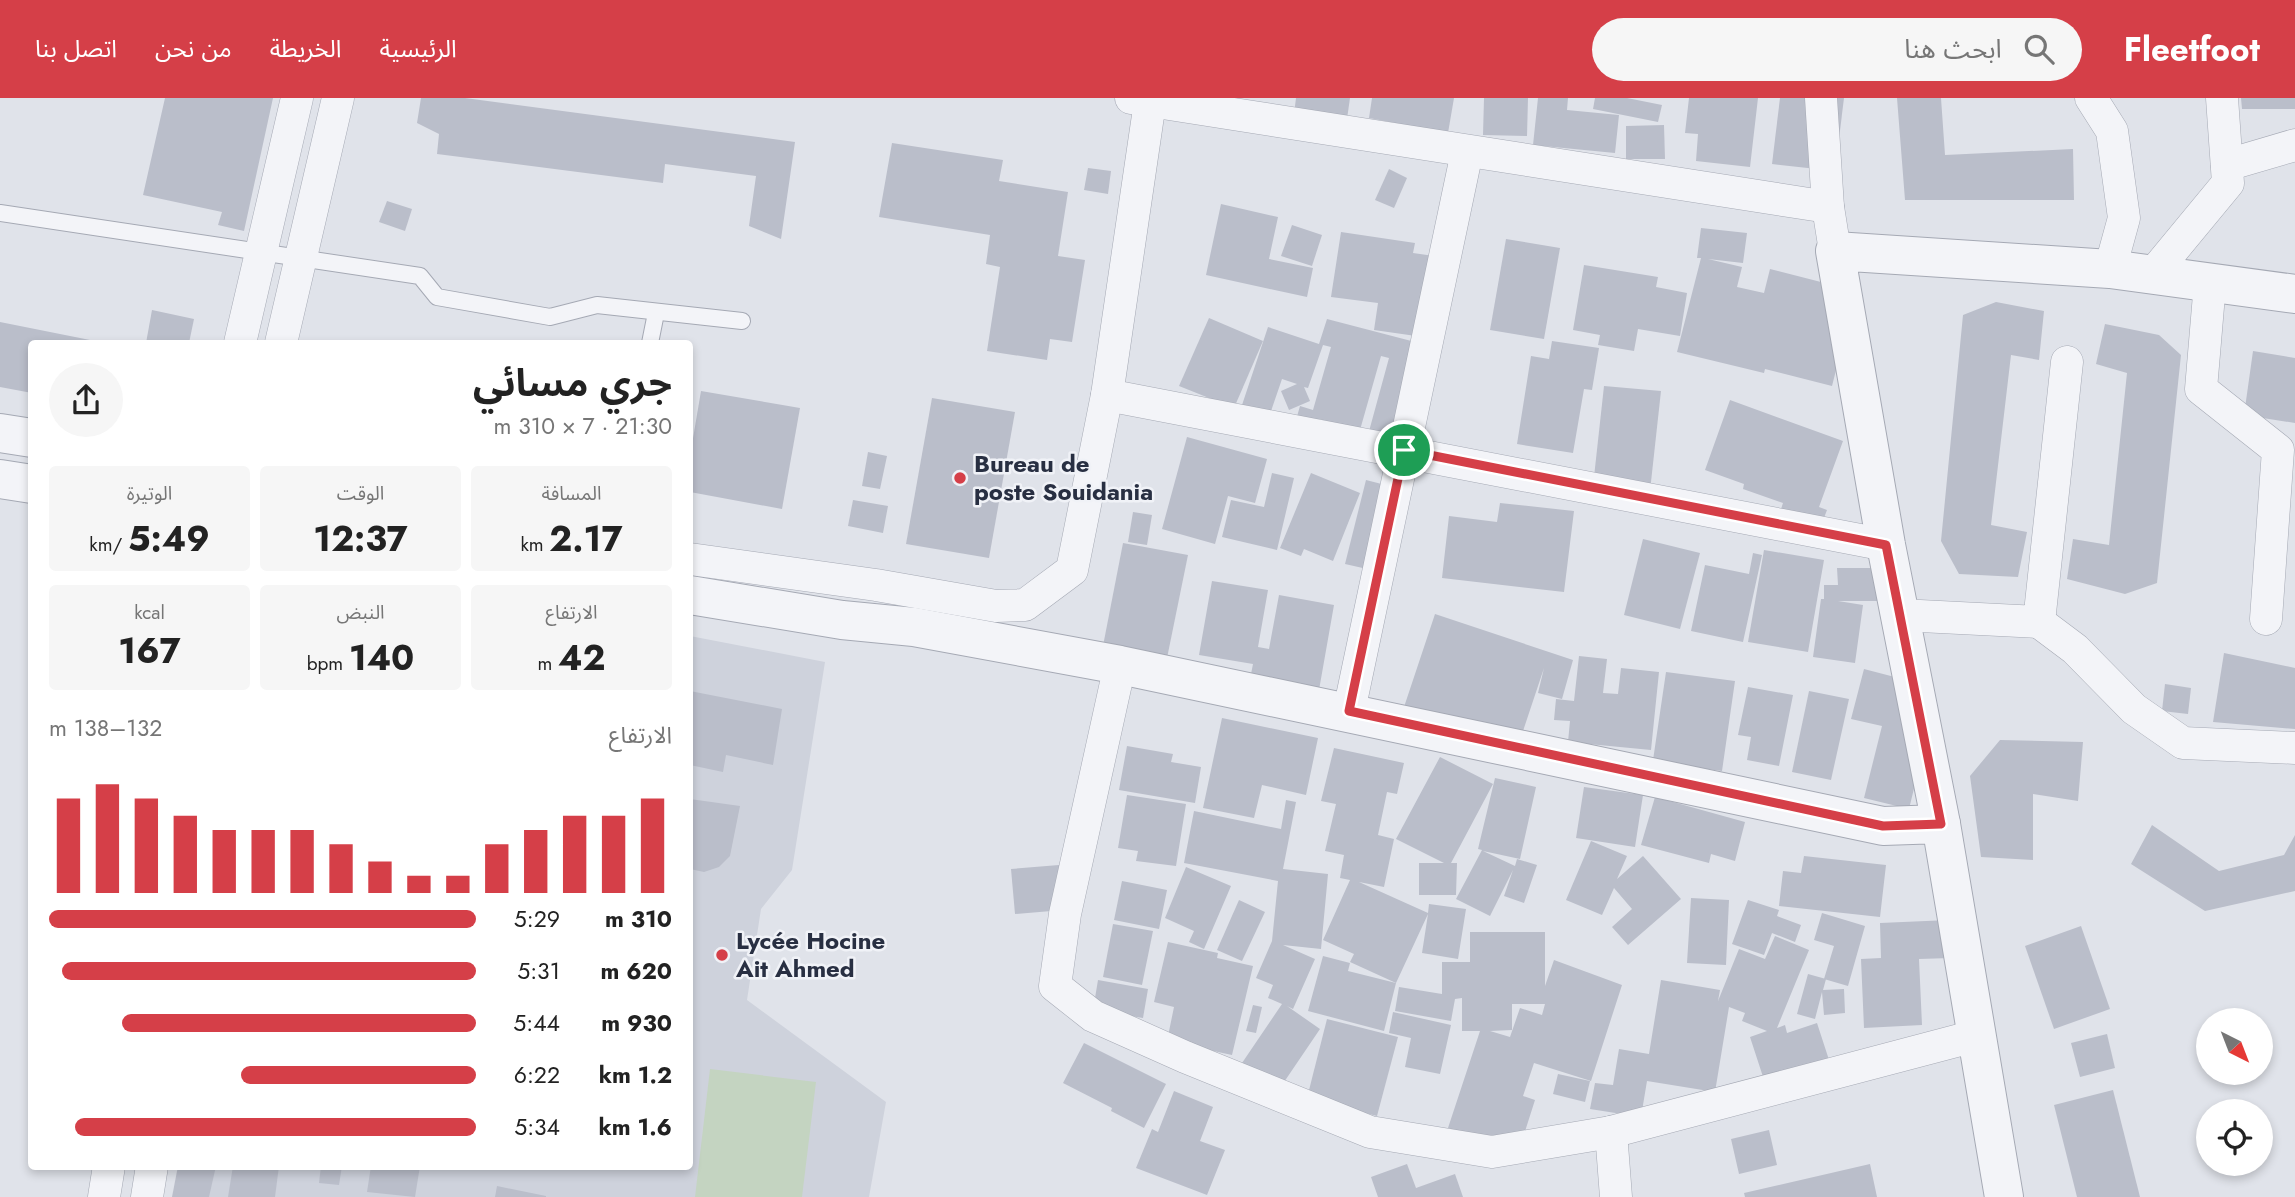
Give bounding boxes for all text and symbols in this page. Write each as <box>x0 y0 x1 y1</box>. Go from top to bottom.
search box <box>1592 18 2082 81</box>
text: Fleetfoot <box>2124 26 2260 73</box>
text: ابحث هنا <box>1904 30 2002 68</box>
icon: search <box>2020 30 2058 68</box>
text: اتصل بنا <box>35 31 117 66</box>
text: من نحن <box>155 31 232 66</box>
text: الخريطة <box>270 31 342 66</box>
text: الرئيسية <box>380 31 457 66</box>
text: جري مسائي <box>473 355 672 410</box>
button: share <box>49 363 123 437</box>
text: 21:30 · 7 × 310 m <box>493 409 672 443</box>
pin <box>1374 420 1434 480</box>
icon: arrive <box>1385 431 1423 469</box>
place label: Bureau de poste Souidania <box>974 446 1153 509</box>
marker: Bureau de poste Souidania <box>952 470 968 486</box>
text: الوتيرة <box>127 480 172 507</box>
text: الوقت <box>337 480 384 507</box>
text: المسافة <box>542 480 601 507</box>
text: 5:49 <box>128 514 210 564</box>
text: 12:37 <box>313 514 408 564</box>
text: 2.17 <box>549 514 623 564</box>
text: /km <box>89 531 128 558</box>
text: km <box>520 531 549 558</box>
text: kcal <box>134 599 165 626</box>
text: النبض <box>336 599 385 626</box>
text: الارتفاع <box>545 599 598 626</box>
text: 167 <box>118 626 181 676</box>
text: 140 <box>349 633 414 683</box>
text: 42 <box>558 633 605 683</box>
text: bpm <box>307 650 349 677</box>
text: m <box>538 650 558 677</box>
text: 132–138 m <box>49 711 162 745</box>
text: الارتفاع <box>609 718 672 752</box>
text: 5:29 <box>514 902 560 936</box>
text: 310 m <box>605 902 672 936</box>
place label: Lycée Hocine Ait Ahmed <box>735 923 885 986</box>
marker: Lycée Hocine Ait Ahmed <box>714 947 730 963</box>
text: 5:31 <box>517 954 560 988</box>
text: 620 m <box>601 954 672 988</box>
text: 5:44 <box>513 1006 560 1040</box>
text: 930 m <box>601 1006 672 1040</box>
north arrow <box>2196 1008 2273 1085</box>
map controls <box>2196 1008 2273 1176</box>
text: 6:22 <box>514 1058 560 1092</box>
text: 1.2 km <box>599 1058 672 1092</box>
button: locate <box>2196 1099 2273 1176</box>
text: 5:34 <box>514 1110 560 1144</box>
text: 1.6 km <box>598 1110 672 1144</box>

